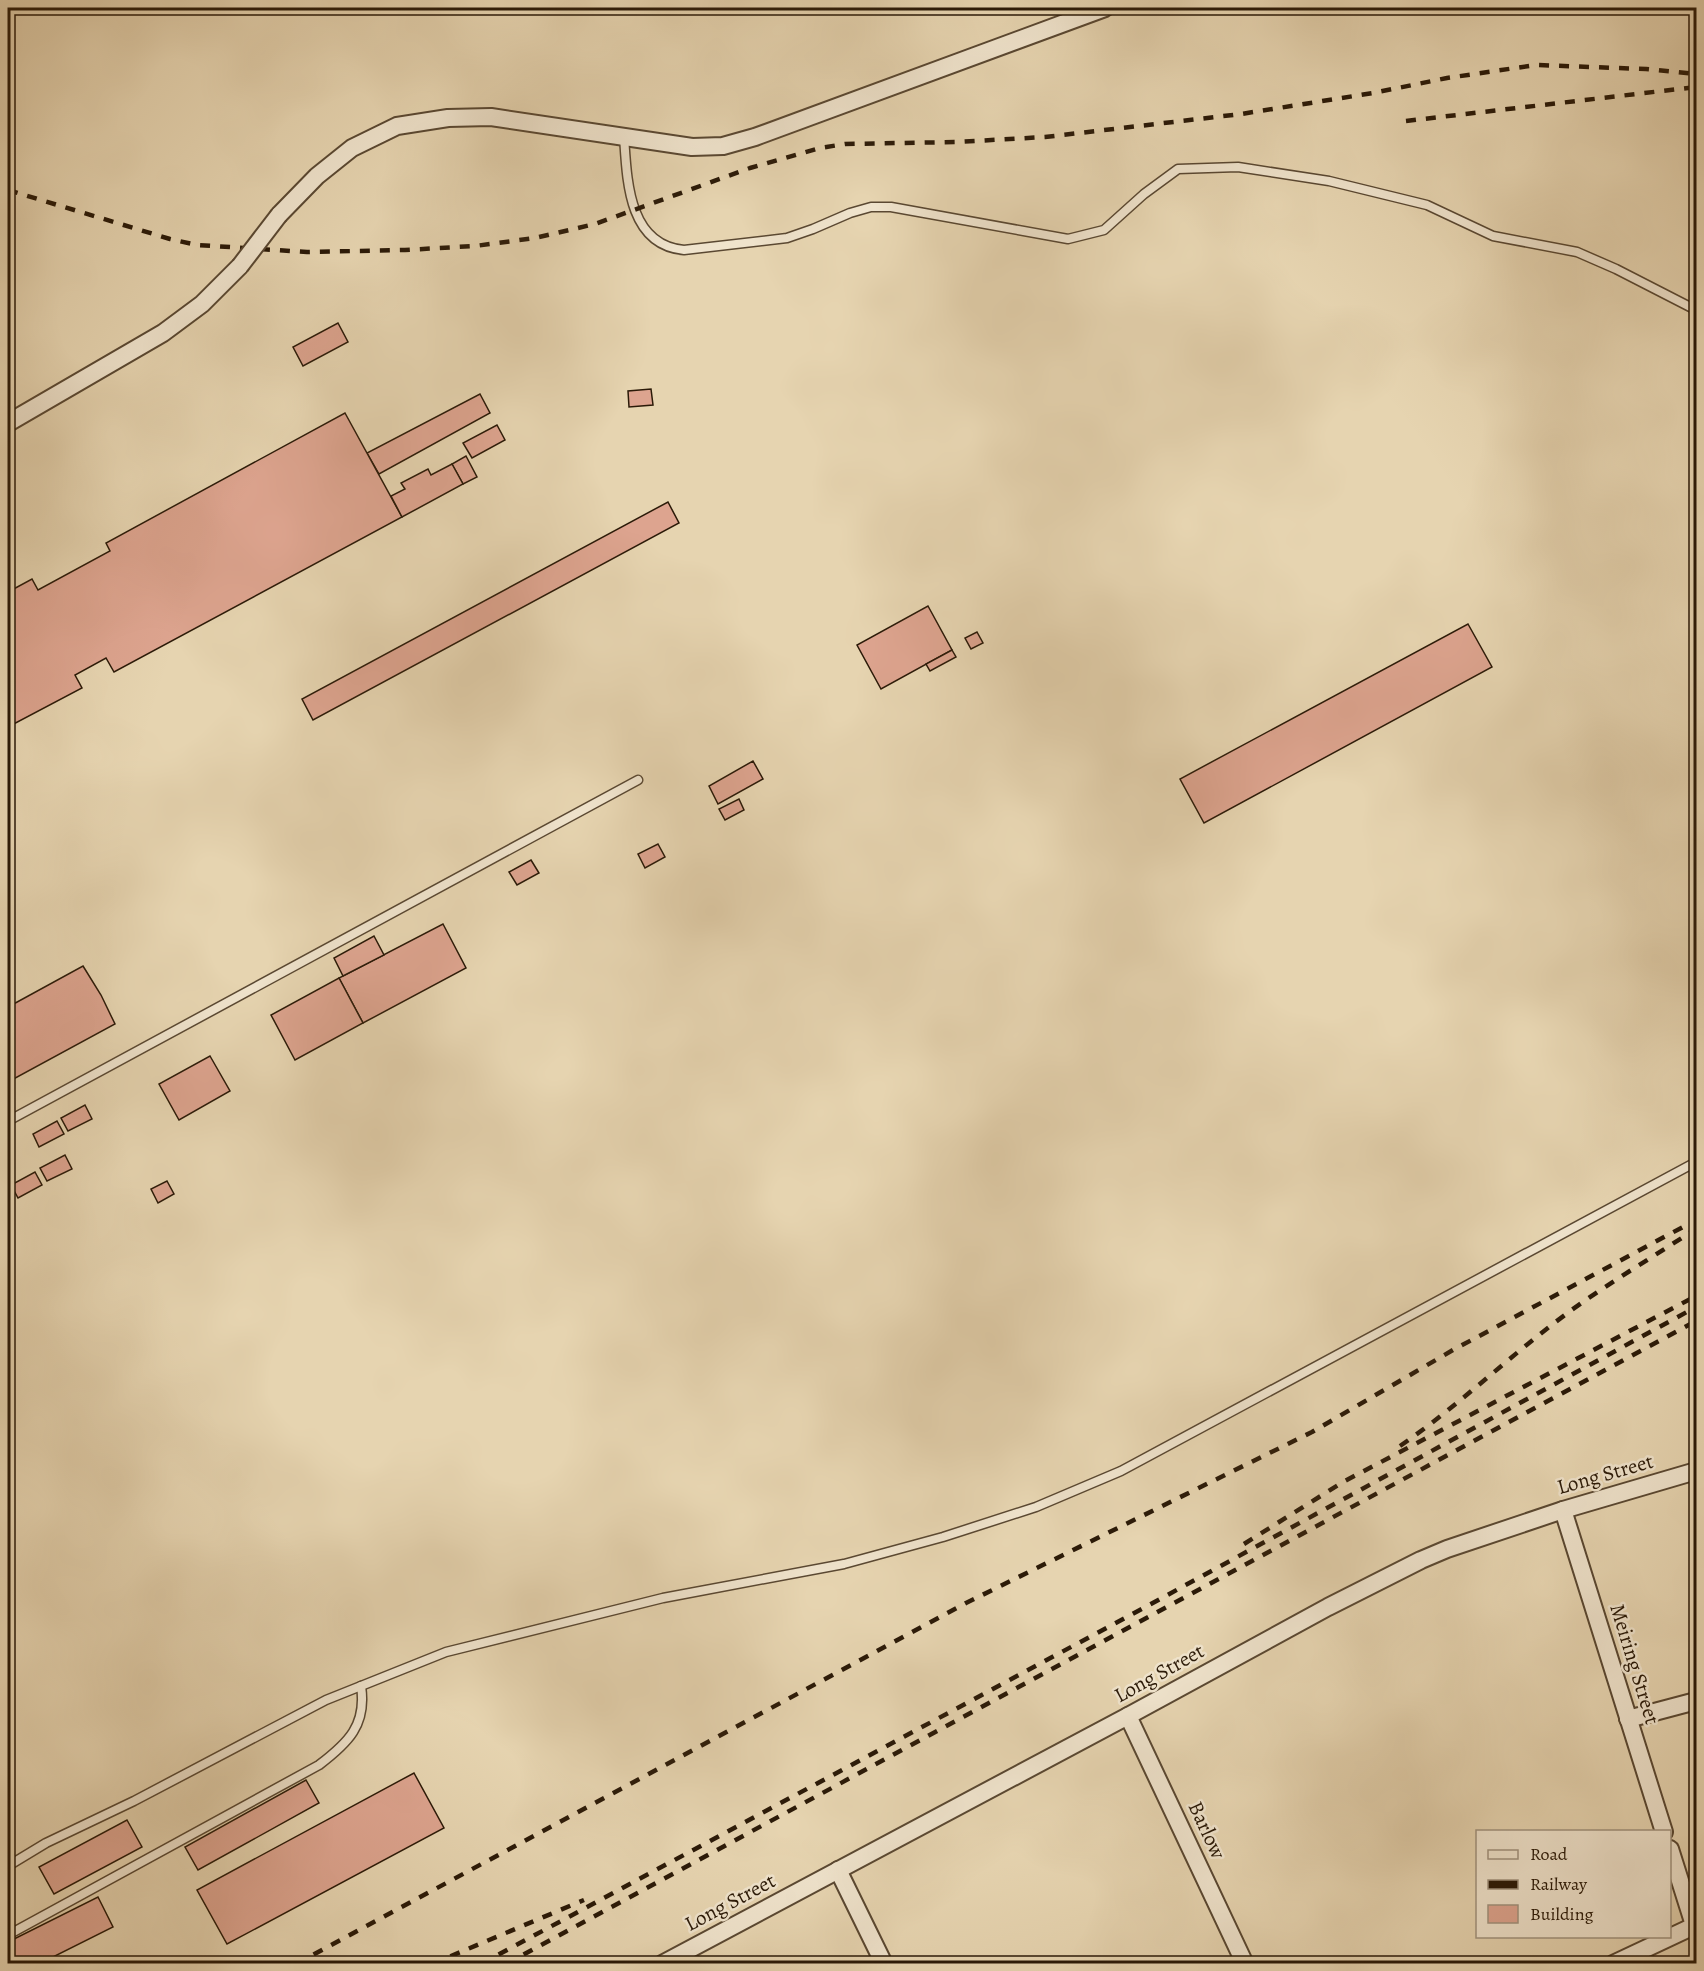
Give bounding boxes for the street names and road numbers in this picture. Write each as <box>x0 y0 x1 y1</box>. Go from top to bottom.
street label: Long Street <box>1554 1447 1656 1501</box>
street label: Meiring Street <box>1603 1600 1667 1728</box>
street label: Long Street <box>1109 1637 1209 1709</box>
street label: Barlow <box>1182 1797 1233 1863</box>
street label: Long Street <box>680 1866 780 1938</box>

